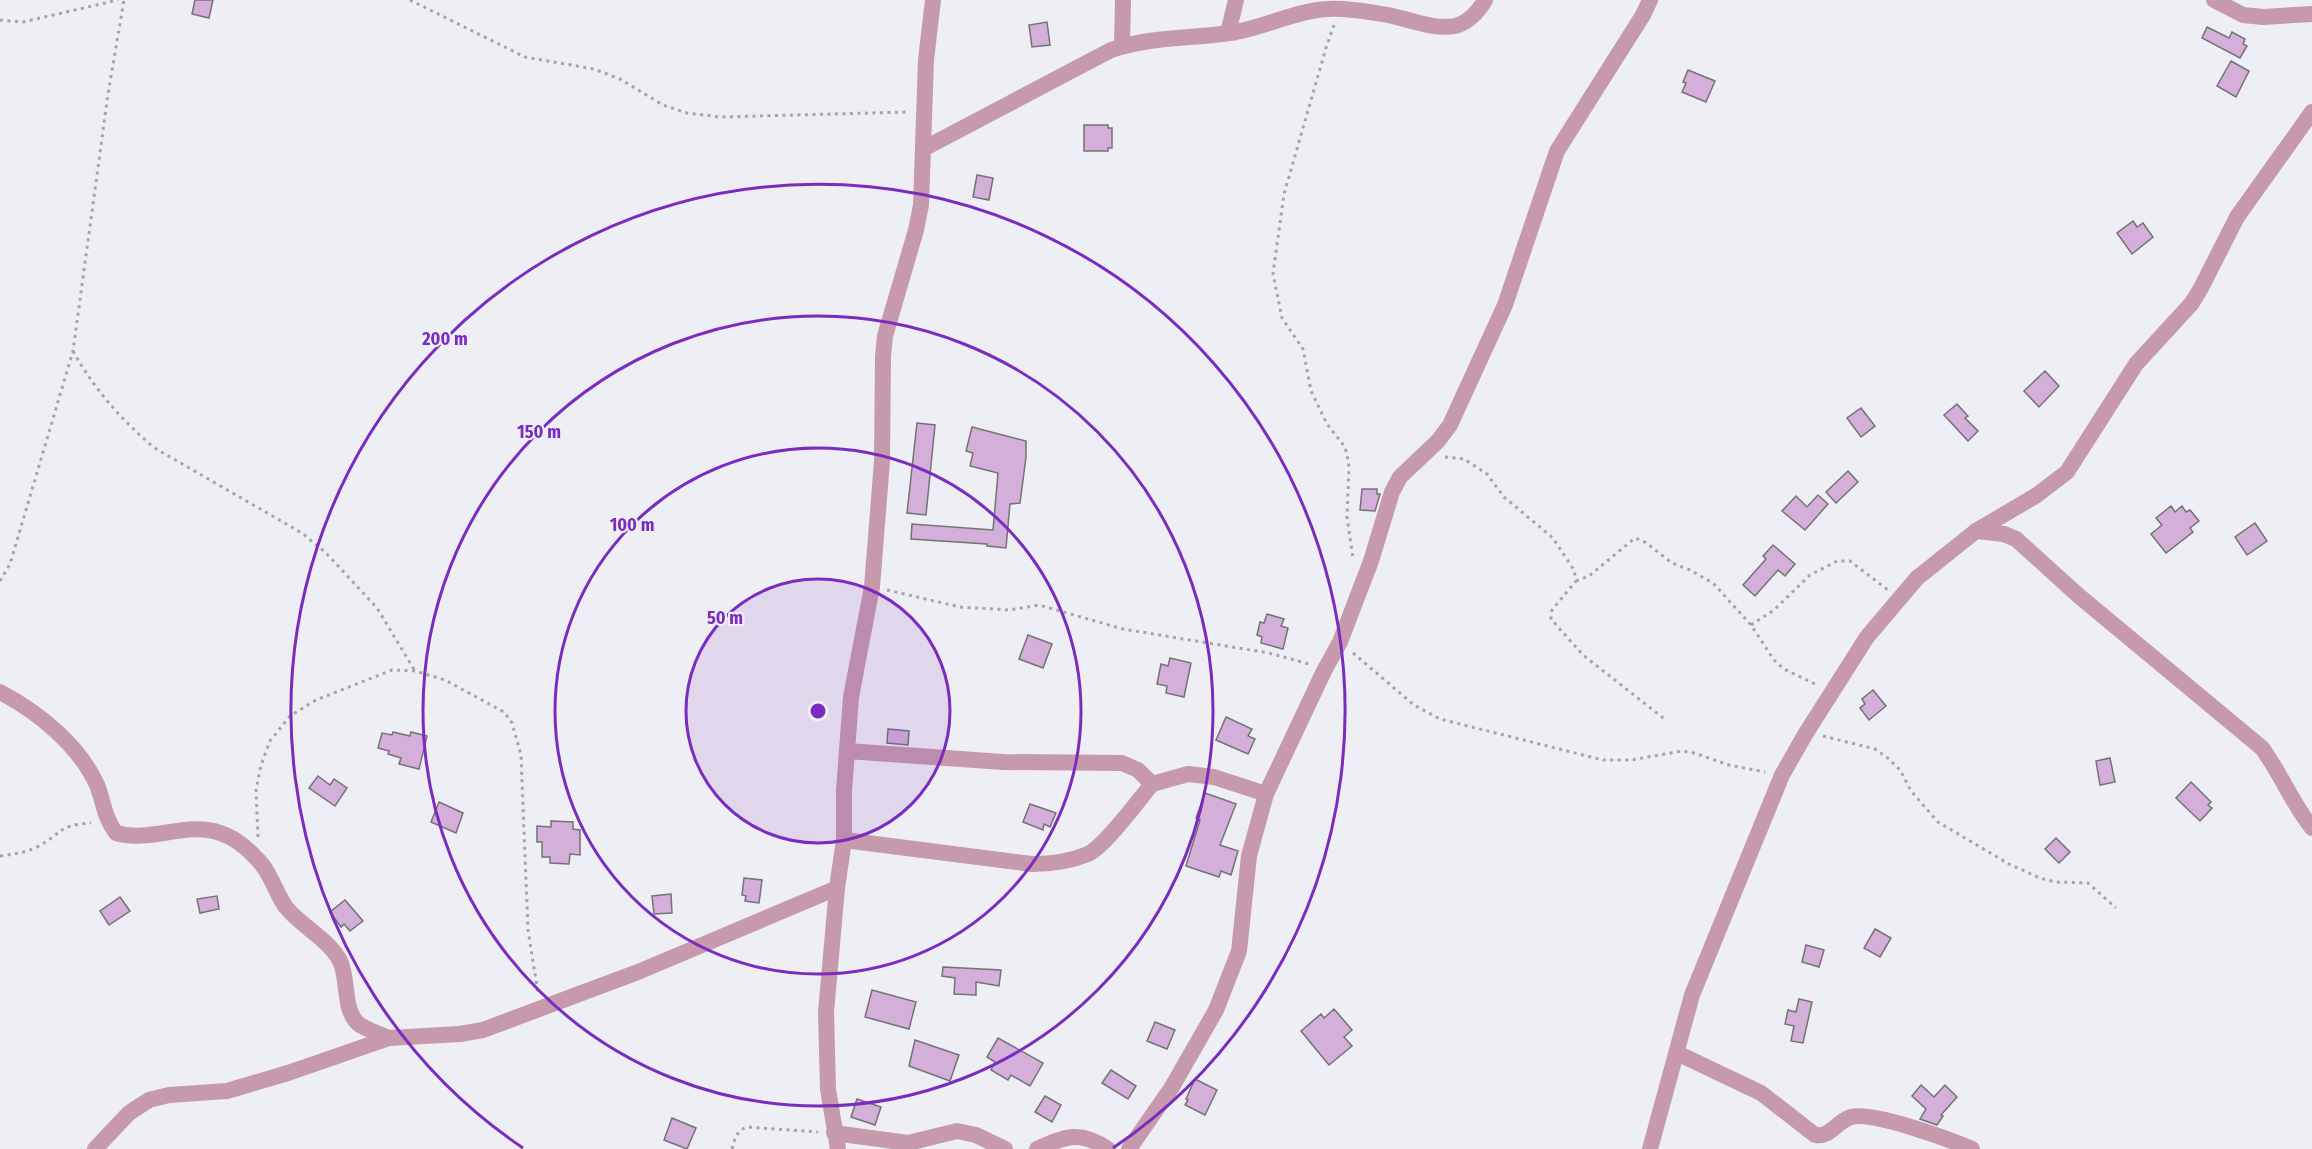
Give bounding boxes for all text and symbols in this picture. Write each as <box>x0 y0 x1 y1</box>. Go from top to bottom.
text: 200 m <box>421 328 468 350</box>
text: 150 m <box>517 421 561 443</box>
text: 100 m <box>610 514 654 536</box>
text: 50 m <box>707 607 743 629</box>
centre of rings <box>808 701 828 721</box>

